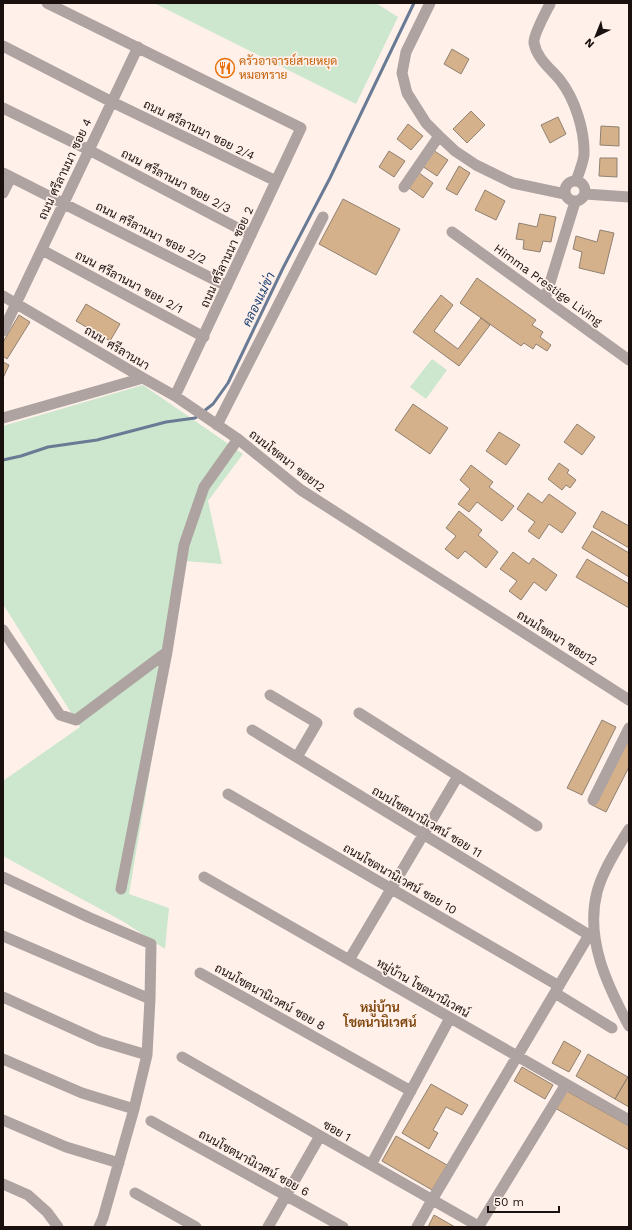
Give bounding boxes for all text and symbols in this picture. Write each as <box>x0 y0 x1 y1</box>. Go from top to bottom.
north arrow <box>576 16 616 56</box>
text: N <box>582 35 597 50</box>
place label: ครัวอาจารย์สายหยุด หมอทราย <box>239 53 337 82</box>
restaurant icon: ครัวอาจารย์สายหยุด หมอทราย <box>214 57 236 79</box>
street label: ถนน ศรีลานนา ซอย 2/4 <box>141 96 257 163</box>
street label: ถนน ศรีลานนา ซอย 4 <box>34 116 95 222</box>
street label: ถนน ศรีลานนา ซอย 2/3 <box>119 145 234 216</box>
street label: ถนน ศรีลานนา ซอย 2/2 <box>93 198 209 267</box>
street label: ถนน ศรีลานนา ซอย 2 <box>197 204 257 310</box>
street label: Himma Prestige Living <box>491 241 605 329</box>
street label: ถนน ศรีลานนา ซอย 2/1 <box>73 247 186 316</box>
water label: คลองแม่ข่า <box>239 270 278 329</box>
street label: ถนน ศรีลานนา <box>82 322 153 373</box>
street label: ถนนโชตนา ซอย12 <box>246 426 328 495</box>
street label: ถนนโชตนา ซอย12 <box>514 607 600 668</box>
street label: ถนนโชตนานิเวศน์ ซอย 11 <box>369 783 485 860</box>
street label: ถนนโชตนานิเวศน์ ซอย 10 <box>341 840 460 917</box>
street label: หมู่บ้าน โชตนานิเวศน์ <box>374 955 472 1021</box>
street label: ถนนโชตนานิเวศน์ ซอย 8 <box>212 960 328 1033</box>
district label: หมู่บ้าน โชตนานิเวศน์ <box>343 999 417 1030</box>
street label: ซอย 1 <box>321 1117 353 1145</box>
street label: ถนนโชตนานิเวศน์ ซอย 6 <box>196 1126 312 1199</box>
scale bar <box>488 1188 559 1214</box>
text: 50 m <box>494 1195 524 1209</box>

